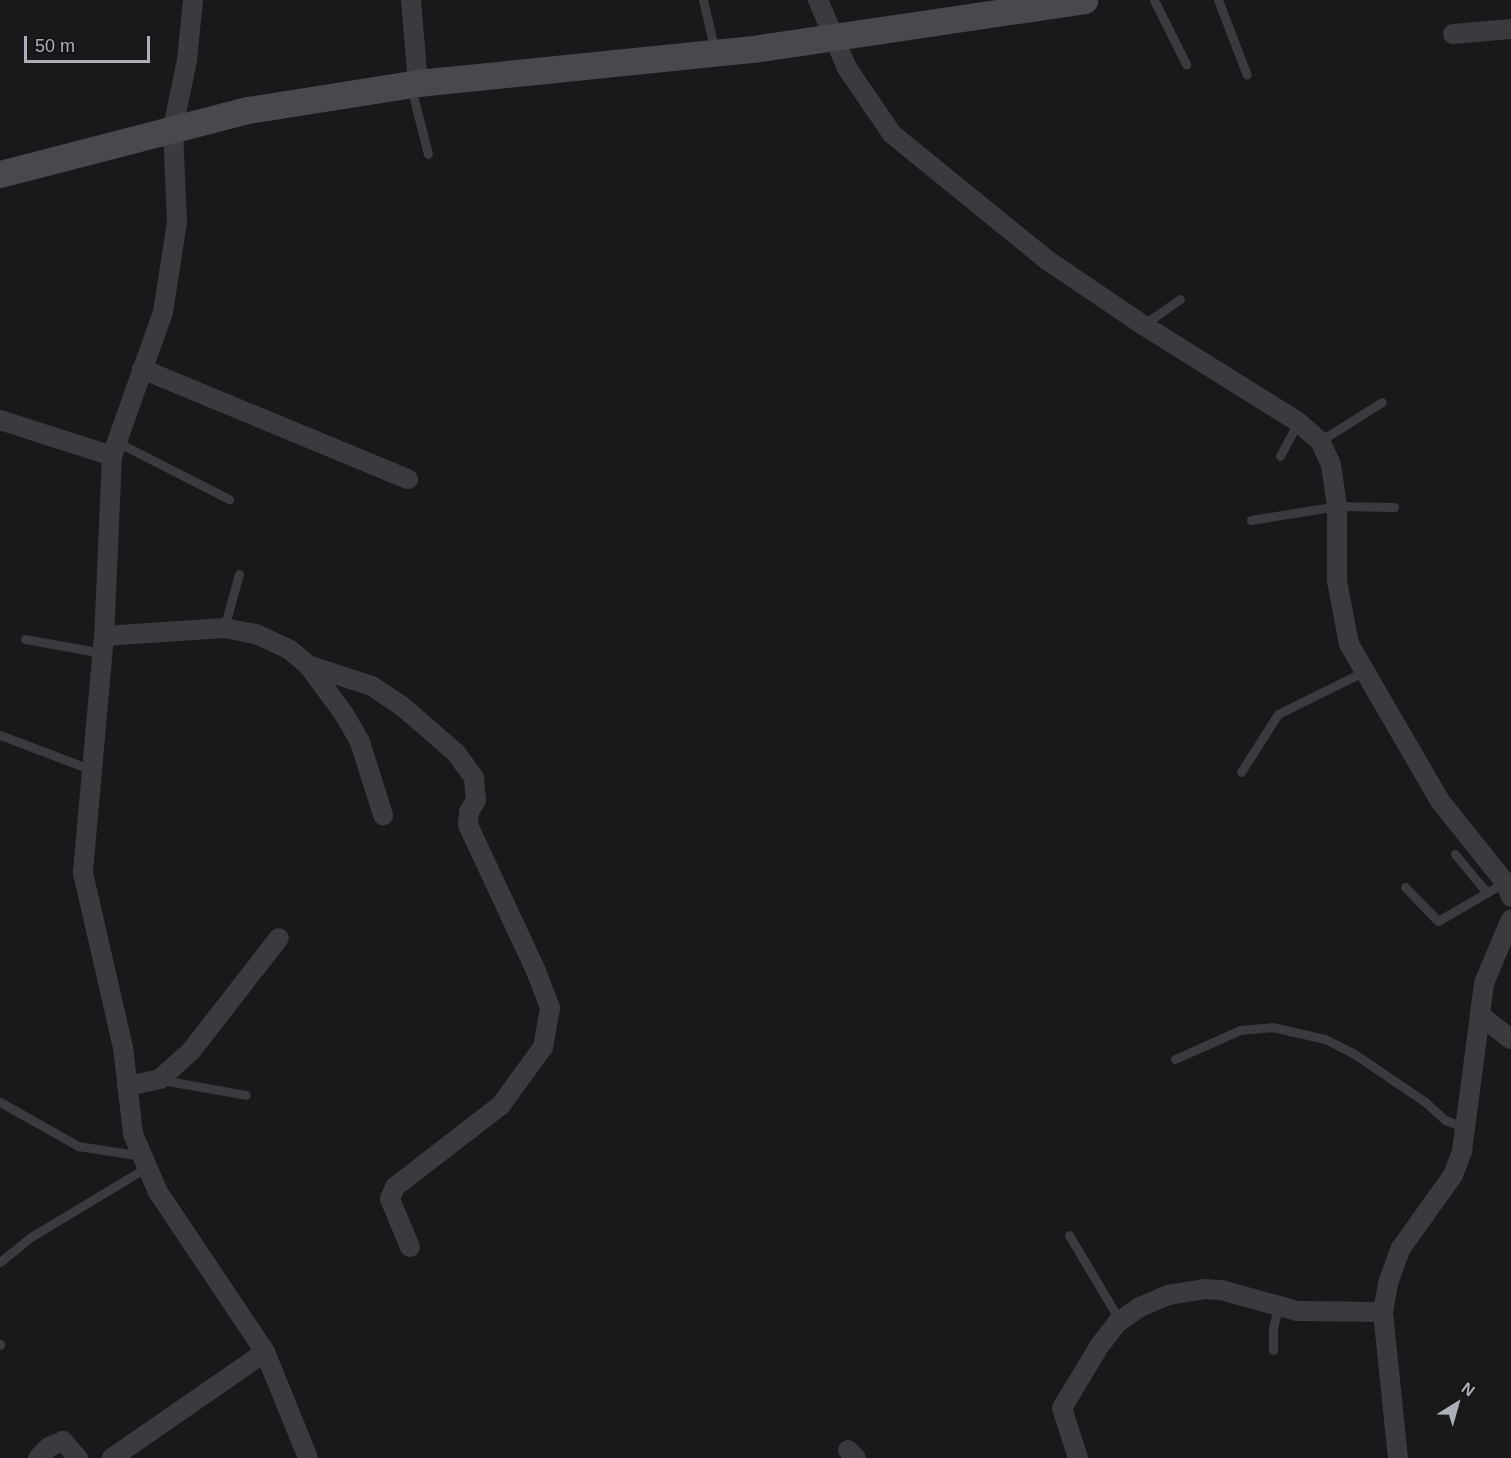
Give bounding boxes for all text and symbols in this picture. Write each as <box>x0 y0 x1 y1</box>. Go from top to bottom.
scale bar <box>27 24 153 62</box>
text: 50 m <box>35 36 75 56</box>
north arrow <box>1427 1374 1487 1434</box>
text: N <box>1458 1379 1478 1399</box>

